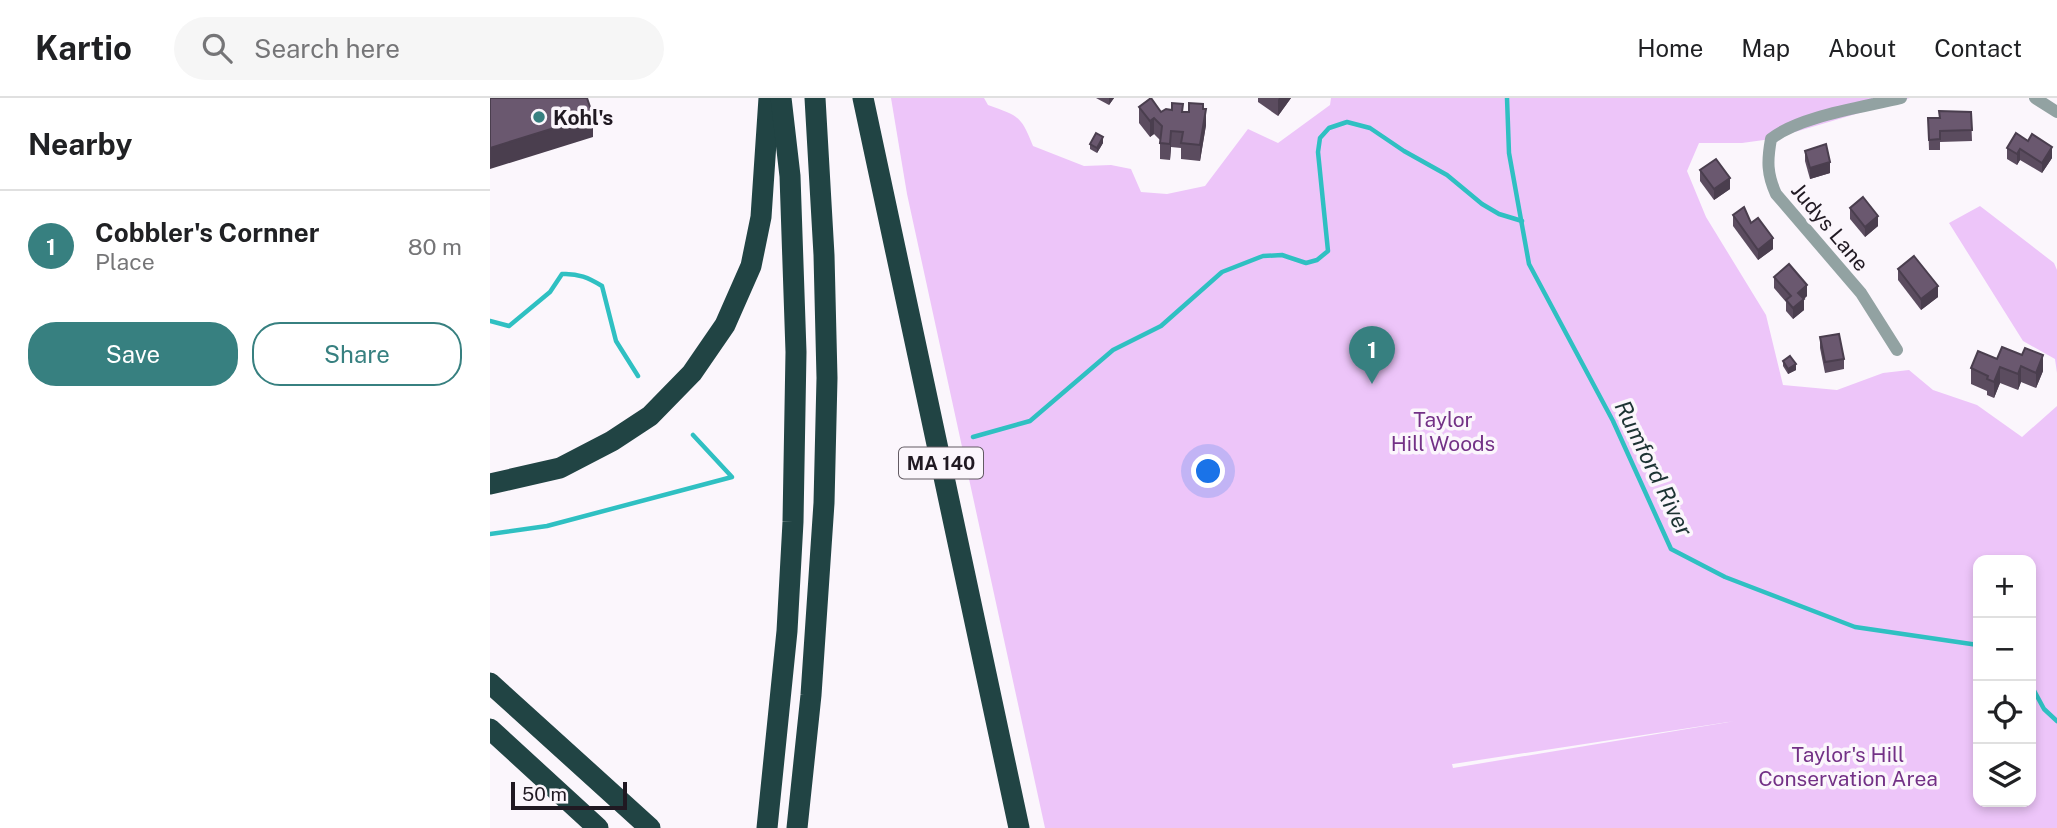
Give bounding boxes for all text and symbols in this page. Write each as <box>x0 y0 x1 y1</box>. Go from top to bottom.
search box <box>174 17 664 80</box>
text: Kartio <box>35 29 132 67</box>
icon: search <box>198 29 236 67</box>
text: Search here <box>254 33 400 64</box>
text: Home <box>1637 34 1703 62</box>
text: Map <box>1741 34 1790 62</box>
text: About <box>1828 34 1896 62</box>
text: Contact <box>1934 34 2022 62</box>
place label: Kohl's <box>553 105 613 130</box>
marker: Kohl's <box>531 109 547 125</box>
text: Nearby <box>28 126 132 162</box>
street label: Judys Lane <box>1786 178 1874 276</box>
text: Cobbler's Cornner <box>95 217 319 248</box>
text: 1 <box>46 233 56 260</box>
text: 80 m <box>408 233 462 260</box>
text: Place <box>95 248 155 275</box>
button: Save <box>28 322 238 386</box>
button: Share <box>252 322 462 386</box>
pin: 1 <box>1349 326 1395 384</box>
water label: Rumford River <box>1610 396 1699 541</box>
park label: Taylor Hill Woods <box>1391 407 1495 456</box>
road number: MA 140 <box>899 448 983 478</box>
your location <box>1191 454 1225 488</box>
map controls <box>1973 555 2036 807</box>
button: + <box>1973 555 2036 618</box>
button: − <box>1973 618 2036 681</box>
button: locate <box>1973 681 2036 744</box>
park label: Taylor's Hill Conservation Area <box>1758 742 1938 791</box>
button: layers <box>1973 744 2036 807</box>
scale bar <box>511 779 626 811</box>
text: 50 m <box>522 783 567 805</box>

